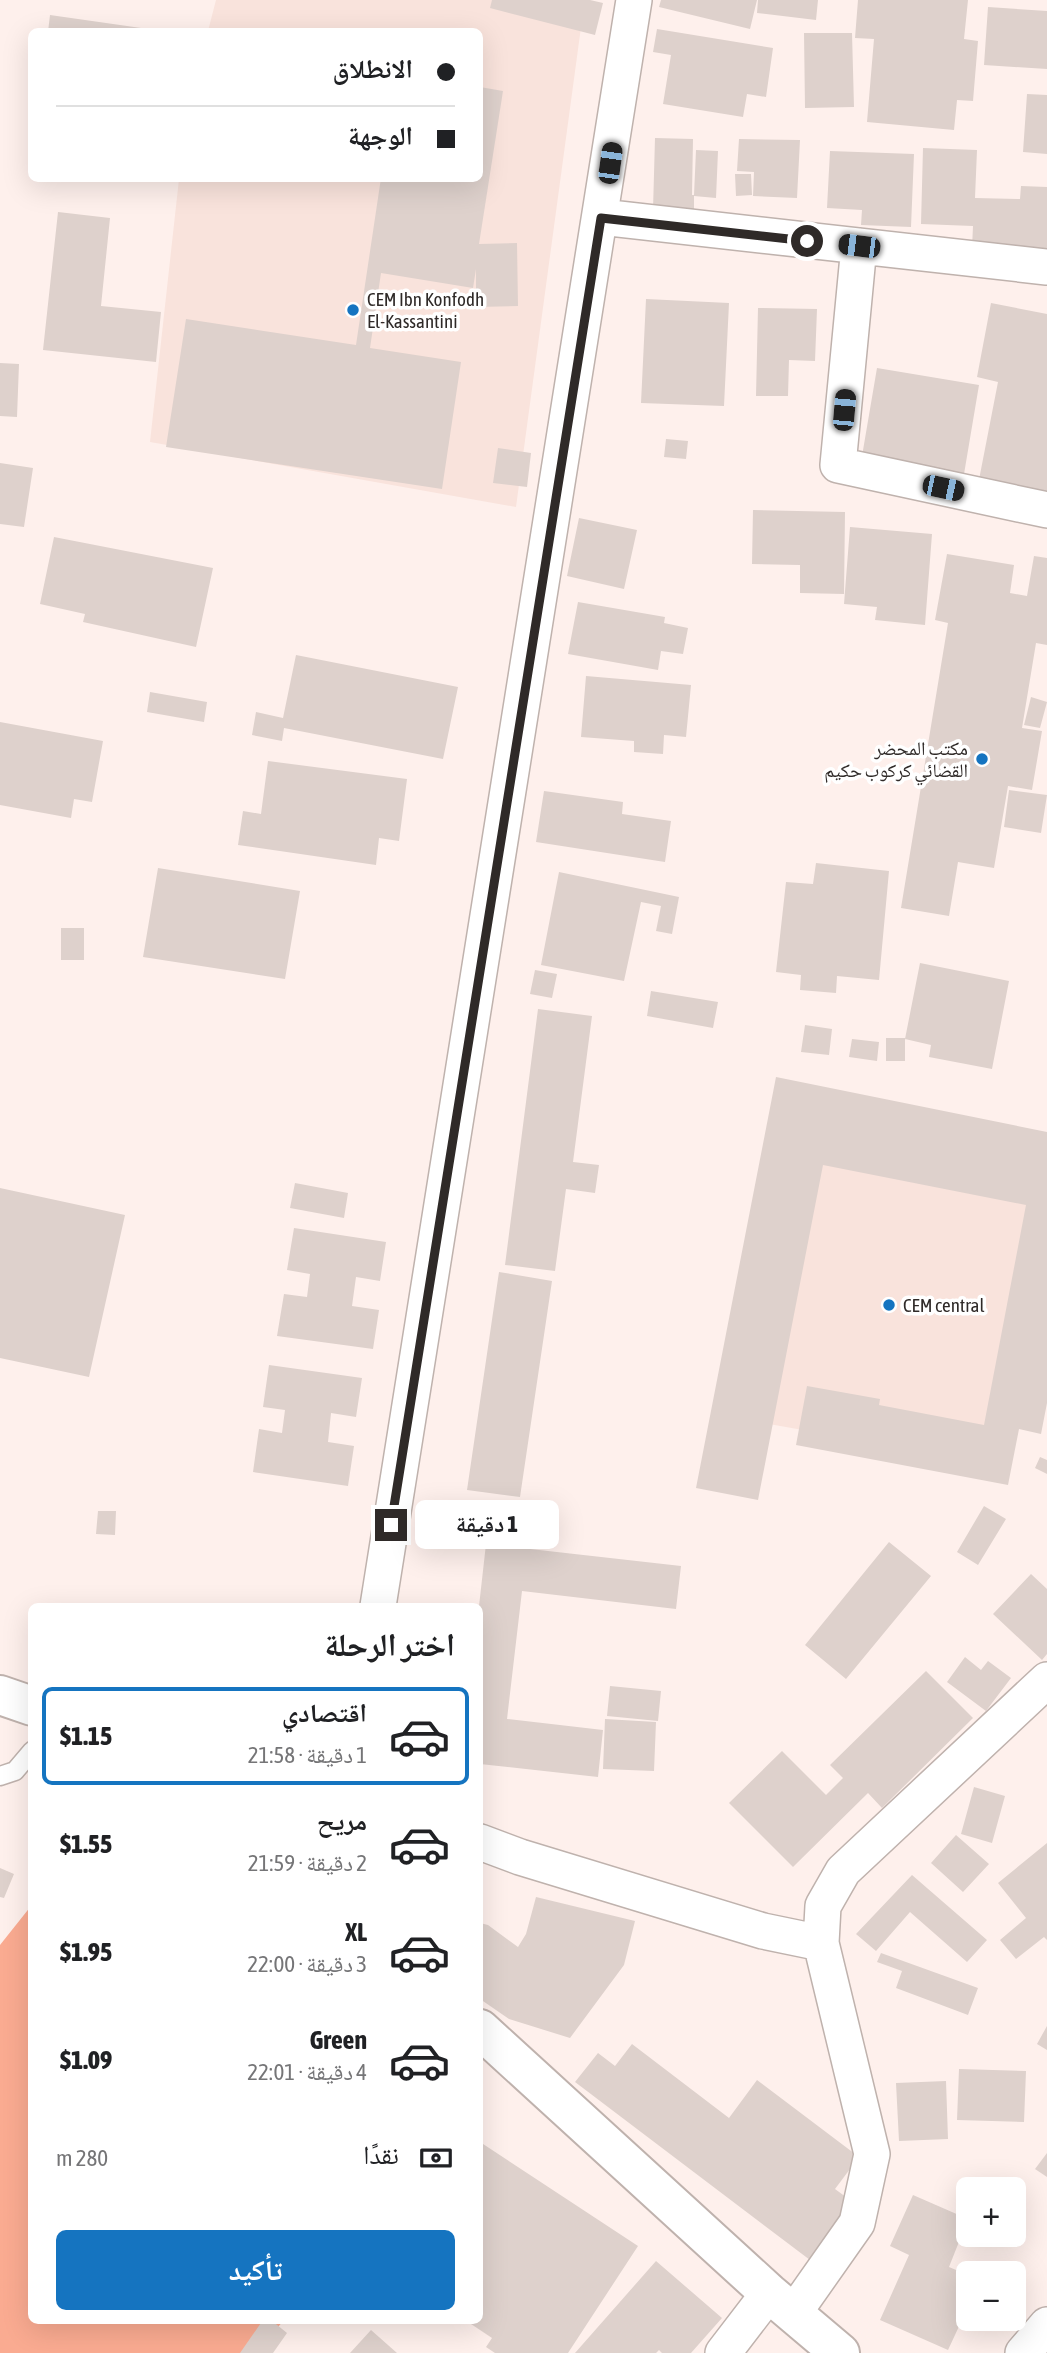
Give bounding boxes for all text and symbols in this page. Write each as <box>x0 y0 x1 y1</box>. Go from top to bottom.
text: الانطلاق <box>333 54 413 84</box>
text: الوجهة <box>348 121 413 151</box>
car <box>597 141 624 185</box>
route start <box>791 225 823 257</box>
car <box>837 233 882 259</box>
place label: CEM Ibn Konfodh El-Kassantini <box>367 288 484 332</box>
marker: CEM Ibn Konfodh El-Kassantini <box>345 302 361 318</box>
car <box>832 388 857 432</box>
car <box>921 473 966 503</box>
place label: مكتب المحضر القضائي كركوب حكيم <box>824 737 968 786</box>
marker: مكتب المحضر القضائي كركوب حكيم <box>974 751 990 767</box>
place label: CEM central <box>903 1294 984 1316</box>
marker: CEM central <box>881 1297 897 1313</box>
callout: 1 دقيقة <box>416 1500 559 1550</box>
route end <box>375 1509 407 1541</box>
text: 1 دقيقة <box>456 1511 518 1537</box>
text: اختر الرحلة <box>324 1626 455 1663</box>
text: اقتصادي <box>282 1698 367 1728</box>
icon: car <box>388 1705 451 1768</box>
text: $1.15 <box>60 1721 112 1751</box>
text: 1 دقيقة · 21:58 <box>248 1742 367 1768</box>
text: مريح <box>317 1806 367 1836</box>
icon: car <box>388 1813 451 1876</box>
text: $1.55 <box>60 1829 112 1859</box>
text: 2 دقيقة · 21:59 <box>248 1850 367 1876</box>
text: XL <box>345 1917 367 1947</box>
icon: car <box>388 1921 451 1984</box>
text: $1.95 <box>60 1937 112 1967</box>
text: 3 دقيقة · 22:00 <box>247 1951 367 1977</box>
text: Green <box>309 2025 367 2055</box>
icon: car <box>388 2029 451 2092</box>
text: $1.09 <box>60 2045 112 2075</box>
text: 4 دقيقة · 22:01 <box>247 2059 367 2085</box>
icon: cash <box>417 2139 455 2177</box>
text: نقدًا <box>363 2140 399 2170</box>
text: 280 m <box>56 2145 108 2171</box>
map controls <box>956 2177 1026 2331</box>
button: + <box>956 2177 1026 2247</box>
button: تأكيد <box>56 2230 455 2310</box>
button: − <box>956 2261 1026 2331</box>

